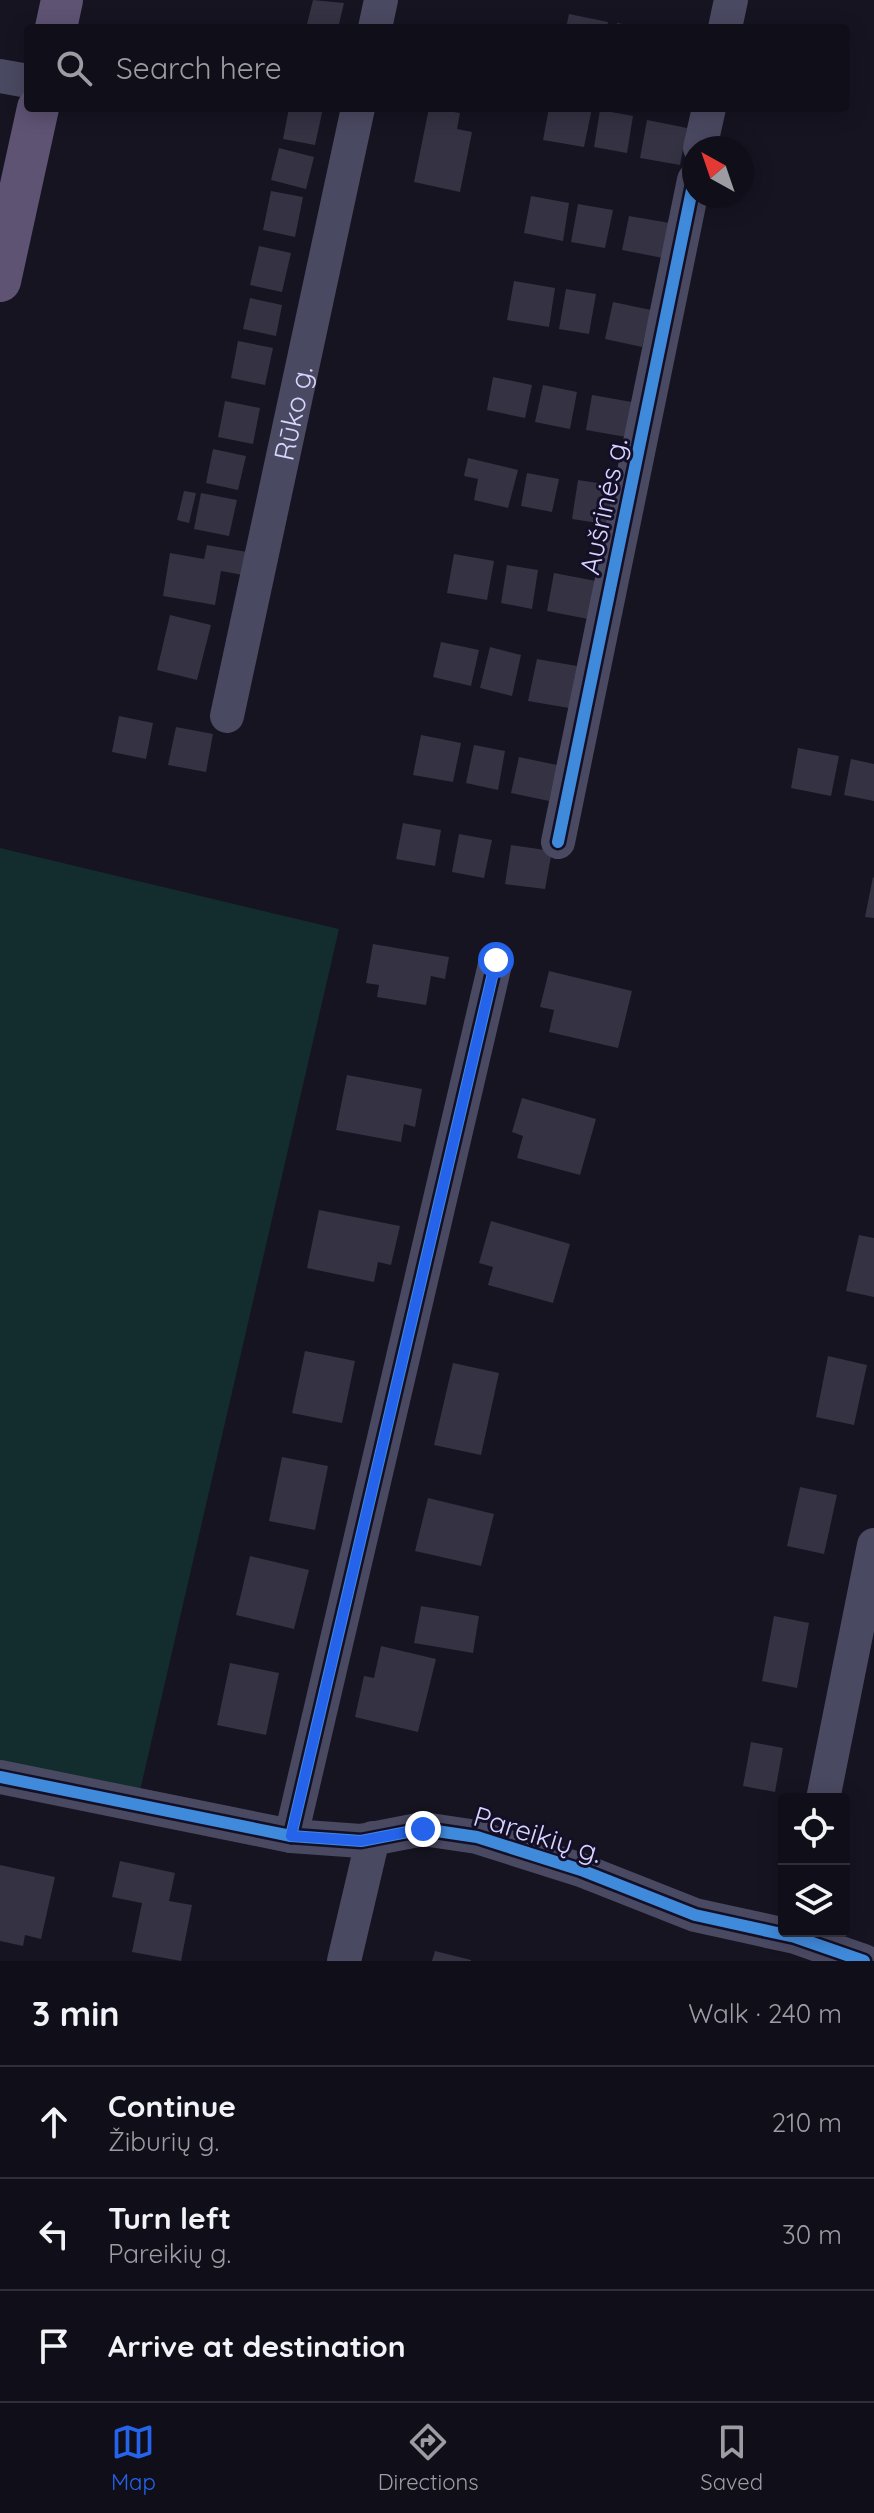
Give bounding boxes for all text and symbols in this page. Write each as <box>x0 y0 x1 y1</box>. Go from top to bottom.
search box <box>24 24 850 112</box>
icon: search <box>52 46 96 90</box>
text: Search here <box>116 49 282 87</box>
north arrow <box>682 136 754 208</box>
street label: Rūko g. <box>265 362 320 464</box>
street label: Aušrinės g. <box>571 434 635 578</box>
route start <box>478 942 514 978</box>
map controls <box>778 1793 850 1937</box>
button: locate <box>778 1793 850 1865</box>
street label: Pareikių g. <box>469 1798 607 1870</box>
route end <box>405 1811 441 1847</box>
button: layers <box>778 1865 850 1937</box>
text: 3 min <box>32 1992 119 2035</box>
text: Walk · 240 m <box>688 1997 842 2030</box>
text: Continue <box>108 2087 236 2125</box>
icon: ahead <box>32 2100 76 2144</box>
text: 210 m <box>772 2106 842 2139</box>
text: Žiburių g. <box>108 2125 219 2158</box>
text: Turn left <box>108 2199 231 2237</box>
icon: left <box>32 2212 76 2256</box>
text: 30 m <box>782 2218 842 2251</box>
text: Pareikių g. <box>108 2237 231 2270</box>
icon: arrive <box>32 2324 76 2368</box>
text: Arrive at destination <box>108 2327 406 2365</box>
tab: Map <box>111 2420 156 2496</box>
tab: Directions <box>378 2420 478 2496</box>
tab: Saved <box>700 2420 763 2496</box>

